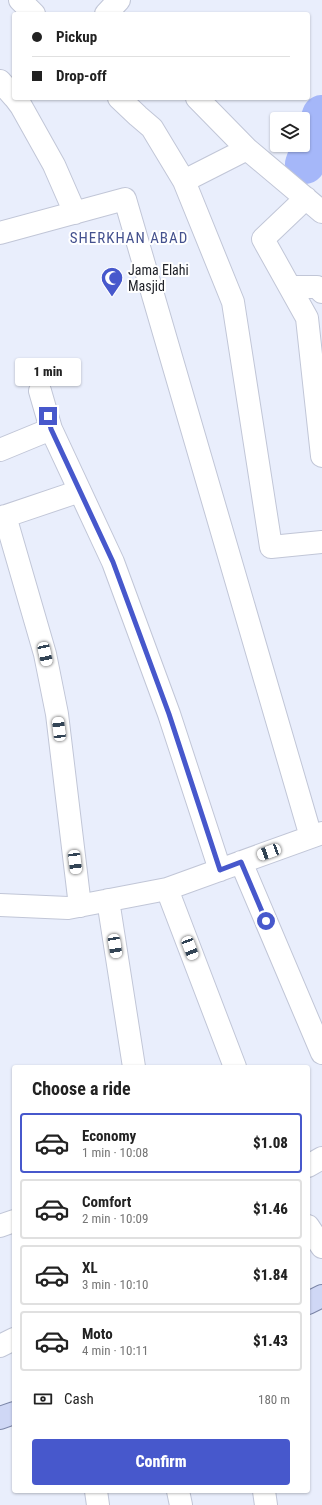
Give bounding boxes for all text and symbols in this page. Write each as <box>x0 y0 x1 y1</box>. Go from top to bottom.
text: Pickup <box>56 28 97 46</box>
text: Drop-off <box>56 67 107 85</box>
map controls <box>270 112 310 152</box>
button: layers <box>270 112 310 152</box>
district label: SHERKHAN ABAD <box>70 229 188 247</box>
place label: Jama Elahi Masjid <box>128 262 189 294</box>
mosque icon: Jama Elahi Masjid <box>99 265 125 298</box>
callout: 1 min <box>15 358 81 386</box>
text: 1 min <box>34 364 62 379</box>
route end <box>39 407 57 425</box>
car <box>37 641 53 667</box>
car <box>52 716 66 742</box>
car <box>256 842 282 862</box>
car <box>68 849 82 875</box>
route start <box>257 912 275 930</box>
car <box>107 933 123 959</box>
car <box>180 935 200 961</box>
text: Choose a ride <box>32 1078 131 1099</box>
icon: car <box>34 1125 70 1161</box>
text: Economy <box>82 1127 136 1145</box>
text: $1.08 <box>253 1134 288 1152</box>
text: 1 min · 10:08 <box>82 1145 148 1160</box>
icon: car <box>34 1191 70 1227</box>
text: Comfort <box>82 1193 131 1211</box>
text: $1.46 <box>253 1200 288 1218</box>
text: 2 min · 10:09 <box>82 1211 148 1226</box>
icon: car <box>34 1257 70 1293</box>
text: XL <box>82 1259 98 1277</box>
text: $1.84 <box>253 1266 288 1284</box>
text: 3 min · 10:10 <box>82 1277 148 1292</box>
icon: car <box>34 1323 70 1359</box>
text: Moto <box>82 1325 113 1343</box>
text: $1.43 <box>253 1332 288 1350</box>
text: 4 min · 10:11 <box>82 1343 148 1358</box>
icon: cash <box>32 1388 54 1410</box>
text: Cash <box>64 1390 94 1408</box>
text: 180 m <box>258 1392 290 1407</box>
button: Confirm <box>32 1439 290 1485</box>

